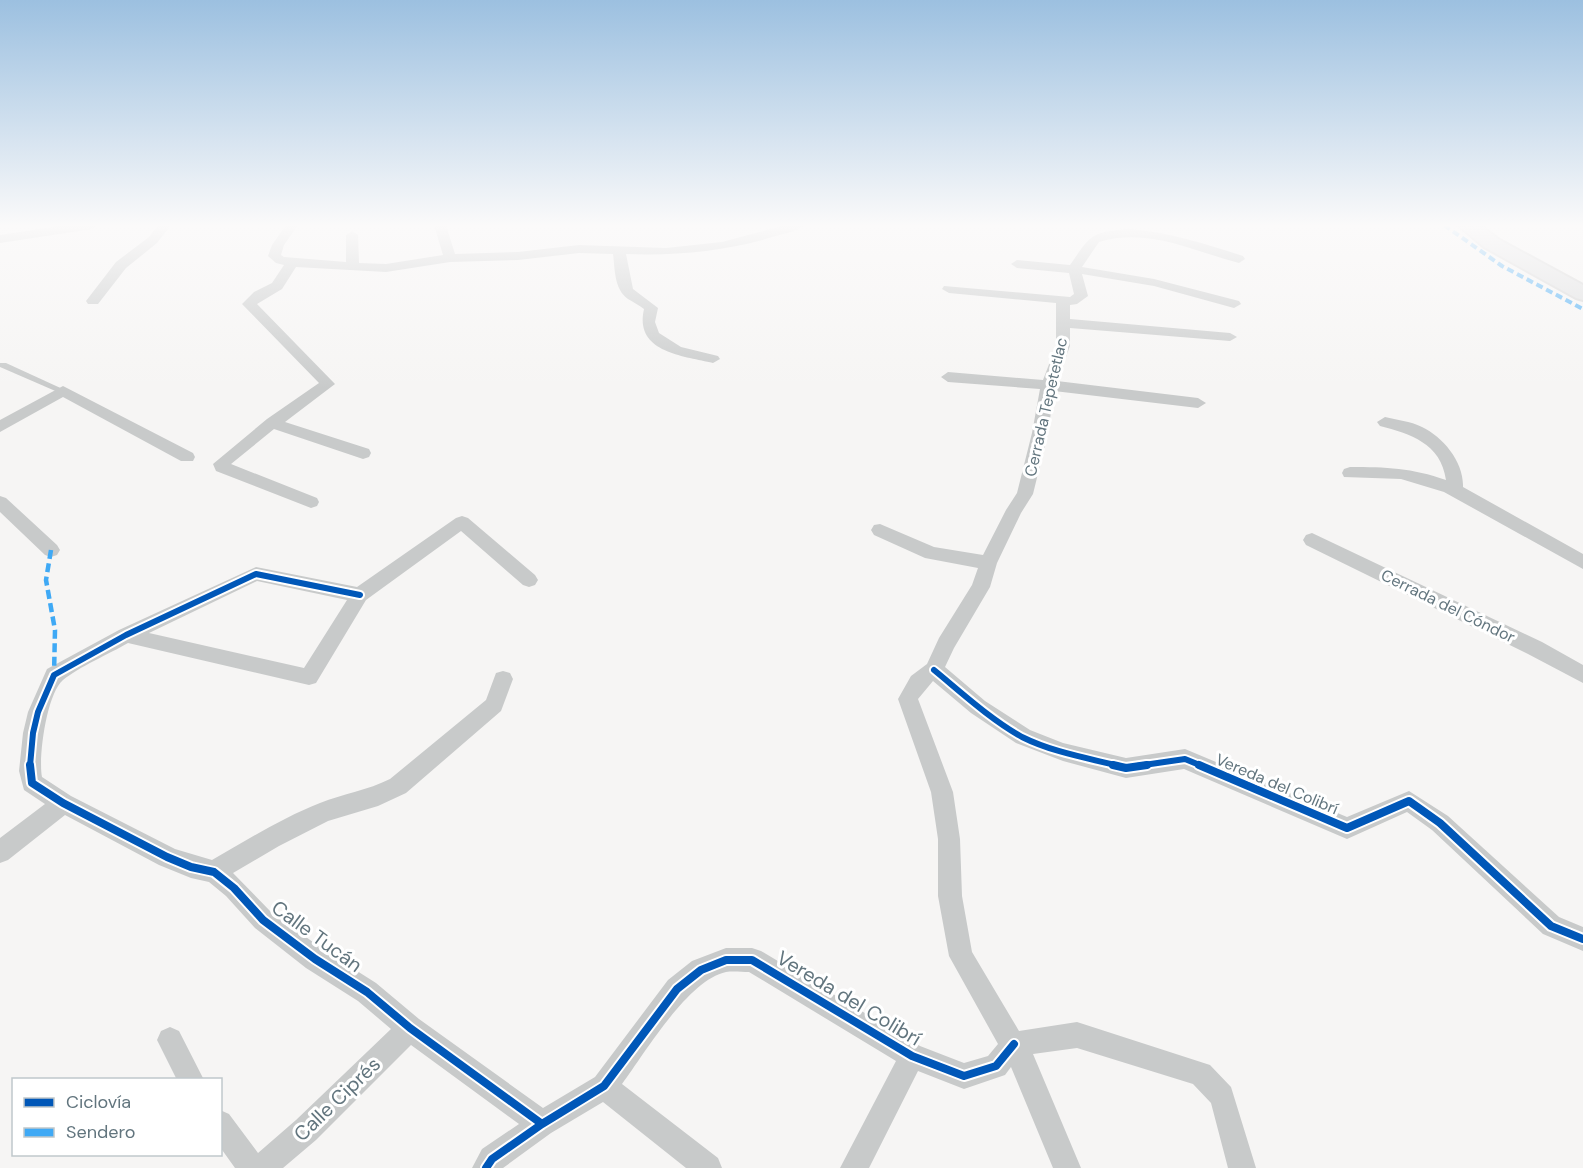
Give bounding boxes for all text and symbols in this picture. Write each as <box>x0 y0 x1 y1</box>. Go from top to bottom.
street label: Cerrada Tepetetlac <box>1020 335 1072 479</box>
street label: Cerrada del Cóndor <box>1378 564 1519 648</box>
street label: Vereda del Colibrí <box>1212 749 1342 819</box>
street label: Calle Tucán <box>266 894 368 978</box>
street label: Vereda del Colibrí <box>772 945 926 1052</box>
street label: Calle Ciprés <box>288 1051 386 1147</box>
legend <box>12 1078 222 1156</box>
text: Ciclovía <box>66 1090 131 1114</box>
text: Sendero <box>66 1120 136 1144</box>

